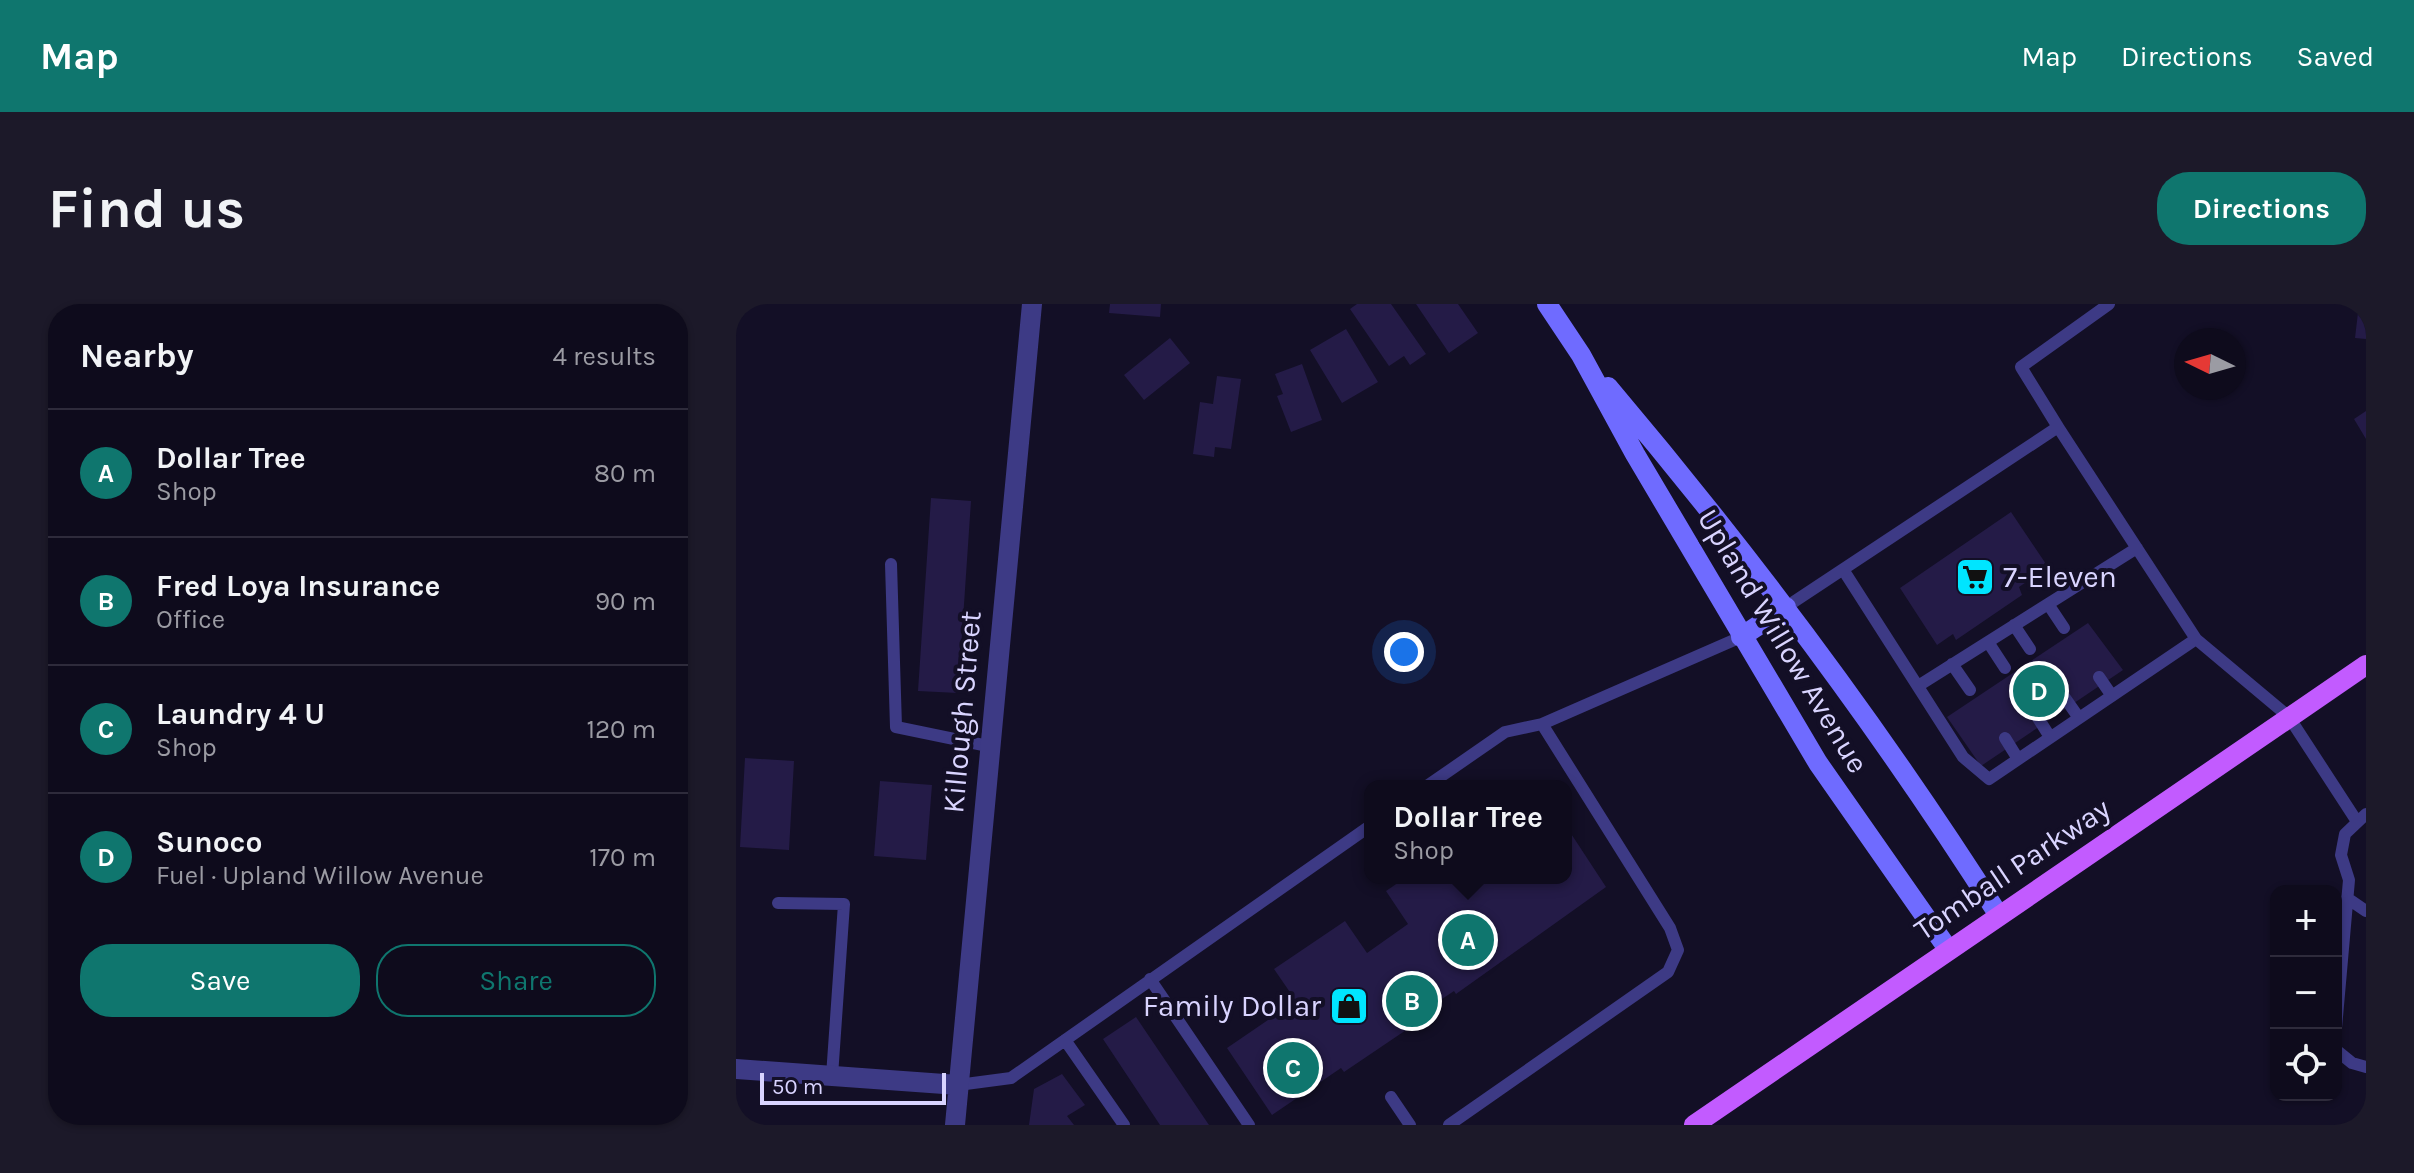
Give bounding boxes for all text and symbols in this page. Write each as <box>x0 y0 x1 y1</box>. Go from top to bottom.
text: Map <box>40 34 119 79</box>
text: Map <box>2022 40 2077 73</box>
text: Directions <box>2121 40 2253 73</box>
text: Saved <box>2297 40 2374 73</box>
button: Directions <box>2157 172 2366 245</box>
text: Find us <box>48 176 245 241</box>
north arrow <box>2174 328 2246 400</box>
text: Nearby <box>80 336 194 376</box>
text: 4 results <box>552 341 656 372</box>
text: Dollar Tree <box>156 440 306 476</box>
text: A <box>98 458 114 489</box>
text: 80 m <box>594 458 656 489</box>
text: Shop <box>156 476 217 507</box>
street label: Upland Willow Avenue <box>1690 502 1876 780</box>
supermarket icon: 7-Eleven <box>1954 556 1996 598</box>
place label: 7-Eleven <box>2003 559 2117 595</box>
text: Fred Loya Insurance <box>156 568 440 604</box>
text: B <box>98 586 114 617</box>
text: 90 m <box>595 586 656 617</box>
text: Office <box>156 604 225 635</box>
street label: Killough Street <box>935 609 989 815</box>
your location <box>1384 632 1424 672</box>
pin: D <box>2013 661 2065 721</box>
text: Laundry 4 U <box>156 696 325 732</box>
text: C <box>98 714 114 745</box>
text: 120 m <box>586 714 656 745</box>
text: Shop <box>156 732 217 763</box>
popup <box>1364 780 1572 884</box>
street label: Tomball Parkway <box>1907 790 2117 948</box>
text: Dollar Tree <box>1393 799 1543 835</box>
text: Sunoco <box>156 824 262 860</box>
text: Shop <box>1393 835 1454 866</box>
text: D <box>97 842 115 873</box>
text: 170 m <box>589 842 656 873</box>
text: Fuel · Upland Willow Avenue <box>156 860 484 891</box>
map controls <box>2270 885 2342 1101</box>
button: + <box>2270 885 2342 957</box>
pin: A <box>1442 910 1494 970</box>
button: Save <box>80 944 360 1017</box>
button: Share <box>376 944 656 1017</box>
button: − <box>2270 957 2342 1029</box>
pin: B <box>1386 971 1438 1031</box>
shop icon: Family Dollar <box>1328 985 1370 1027</box>
place label: Family Dollar <box>1143 988 1321 1024</box>
button: locate <box>2270 1029 2342 1101</box>
pin: C <box>1267 1038 1319 1098</box>
scale bar <box>760 1069 946 1105</box>
text: 50 m <box>772 1074 823 1100</box>

